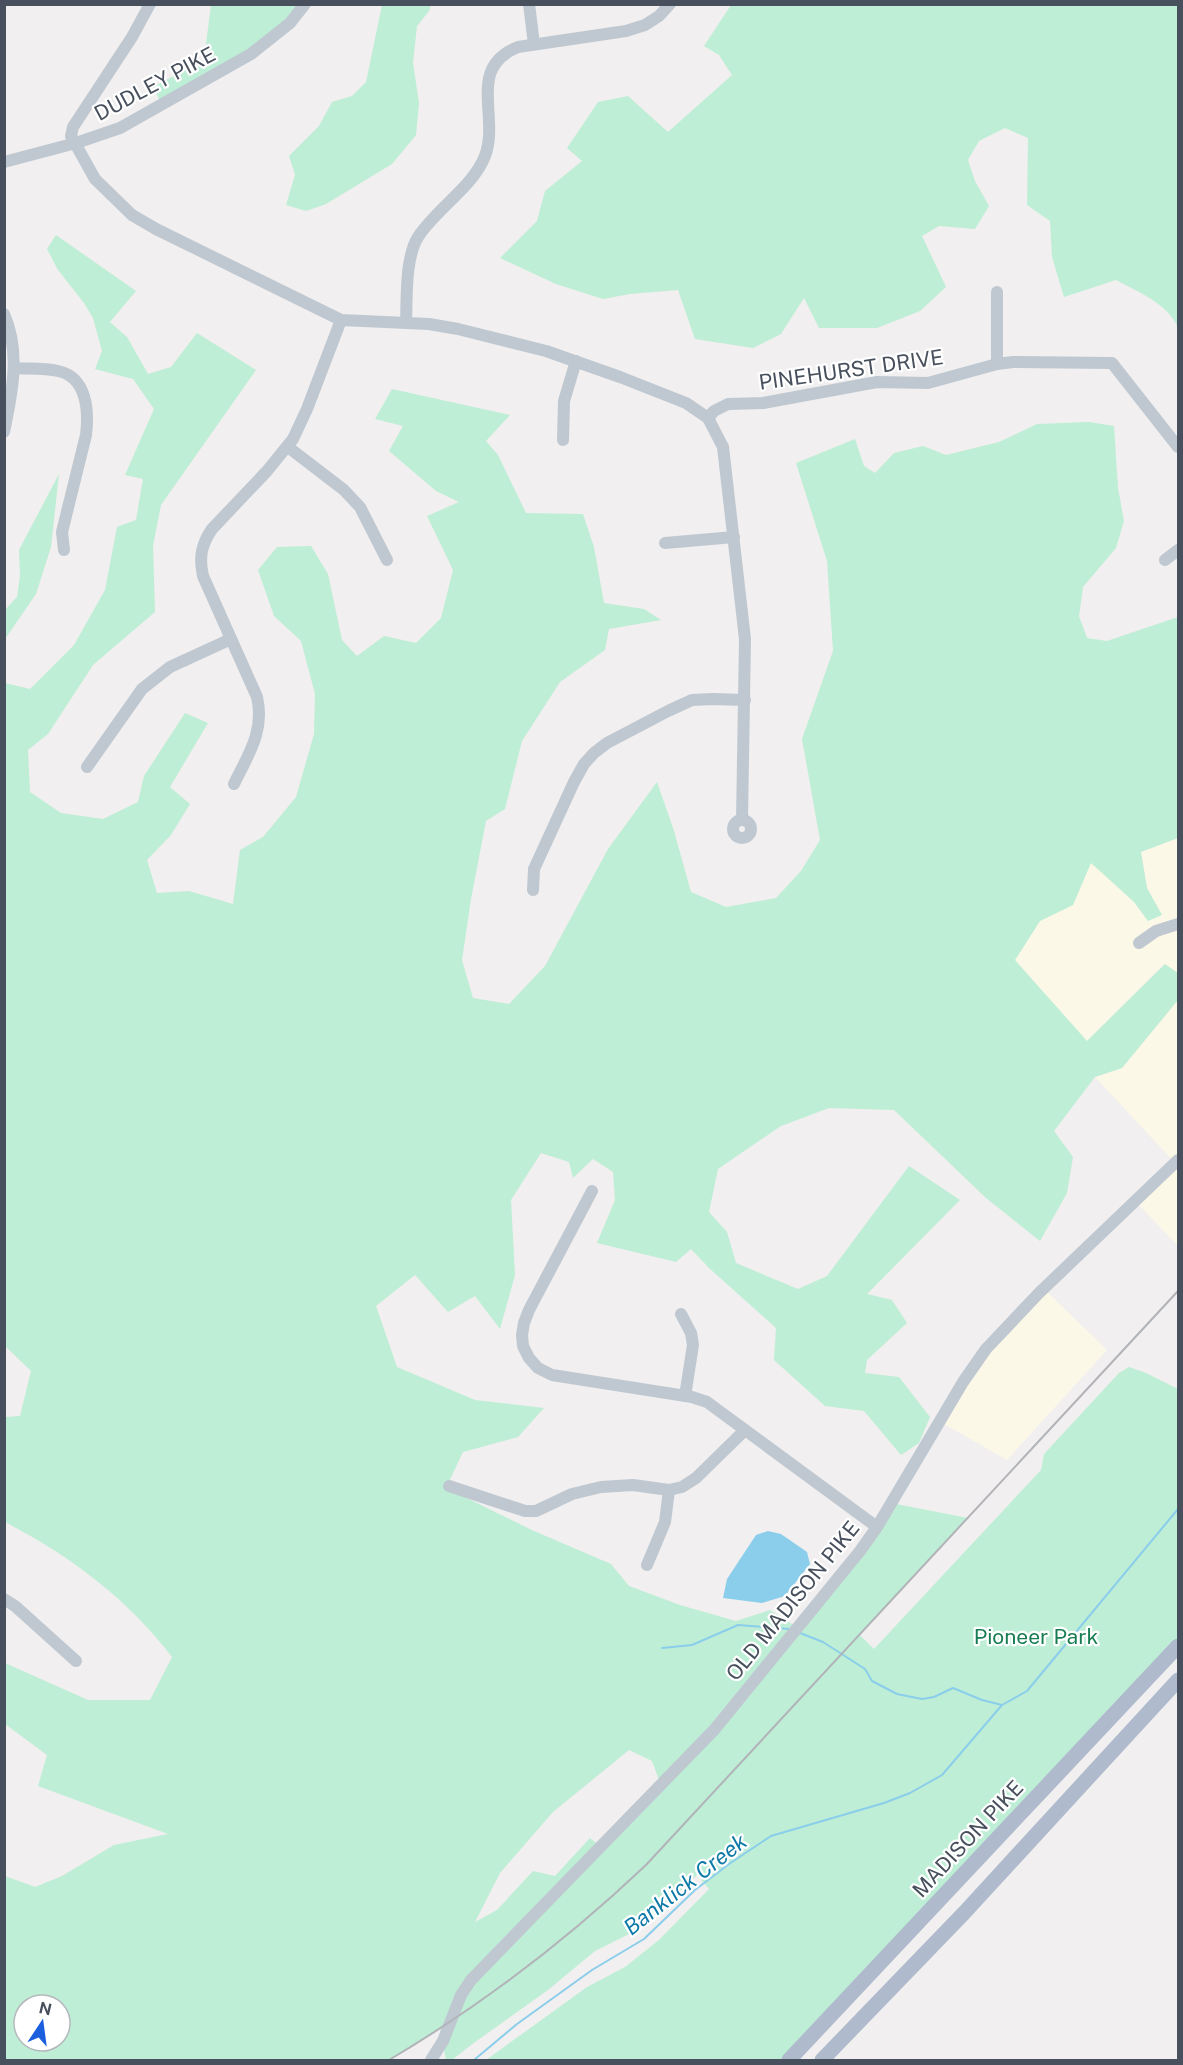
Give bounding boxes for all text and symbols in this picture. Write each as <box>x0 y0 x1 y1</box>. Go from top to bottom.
street label: DUDLEY PIKE <box>90 41 220 126</box>
street label: PINEHURST DRIVE <box>757 344 945 395</box>
street label: OLD MADISON PIKE <box>721 1516 865 1686</box>
park label: Pioneer Park <box>974 1624 1098 1649</box>
street label: MADISON PIKE <box>907 1775 1028 1902</box>
water label: Banklick Creek <box>618 1828 752 1940</box>
north arrow <box>12 1993 72 2053</box>
text: N <box>37 1998 53 2020</box>

